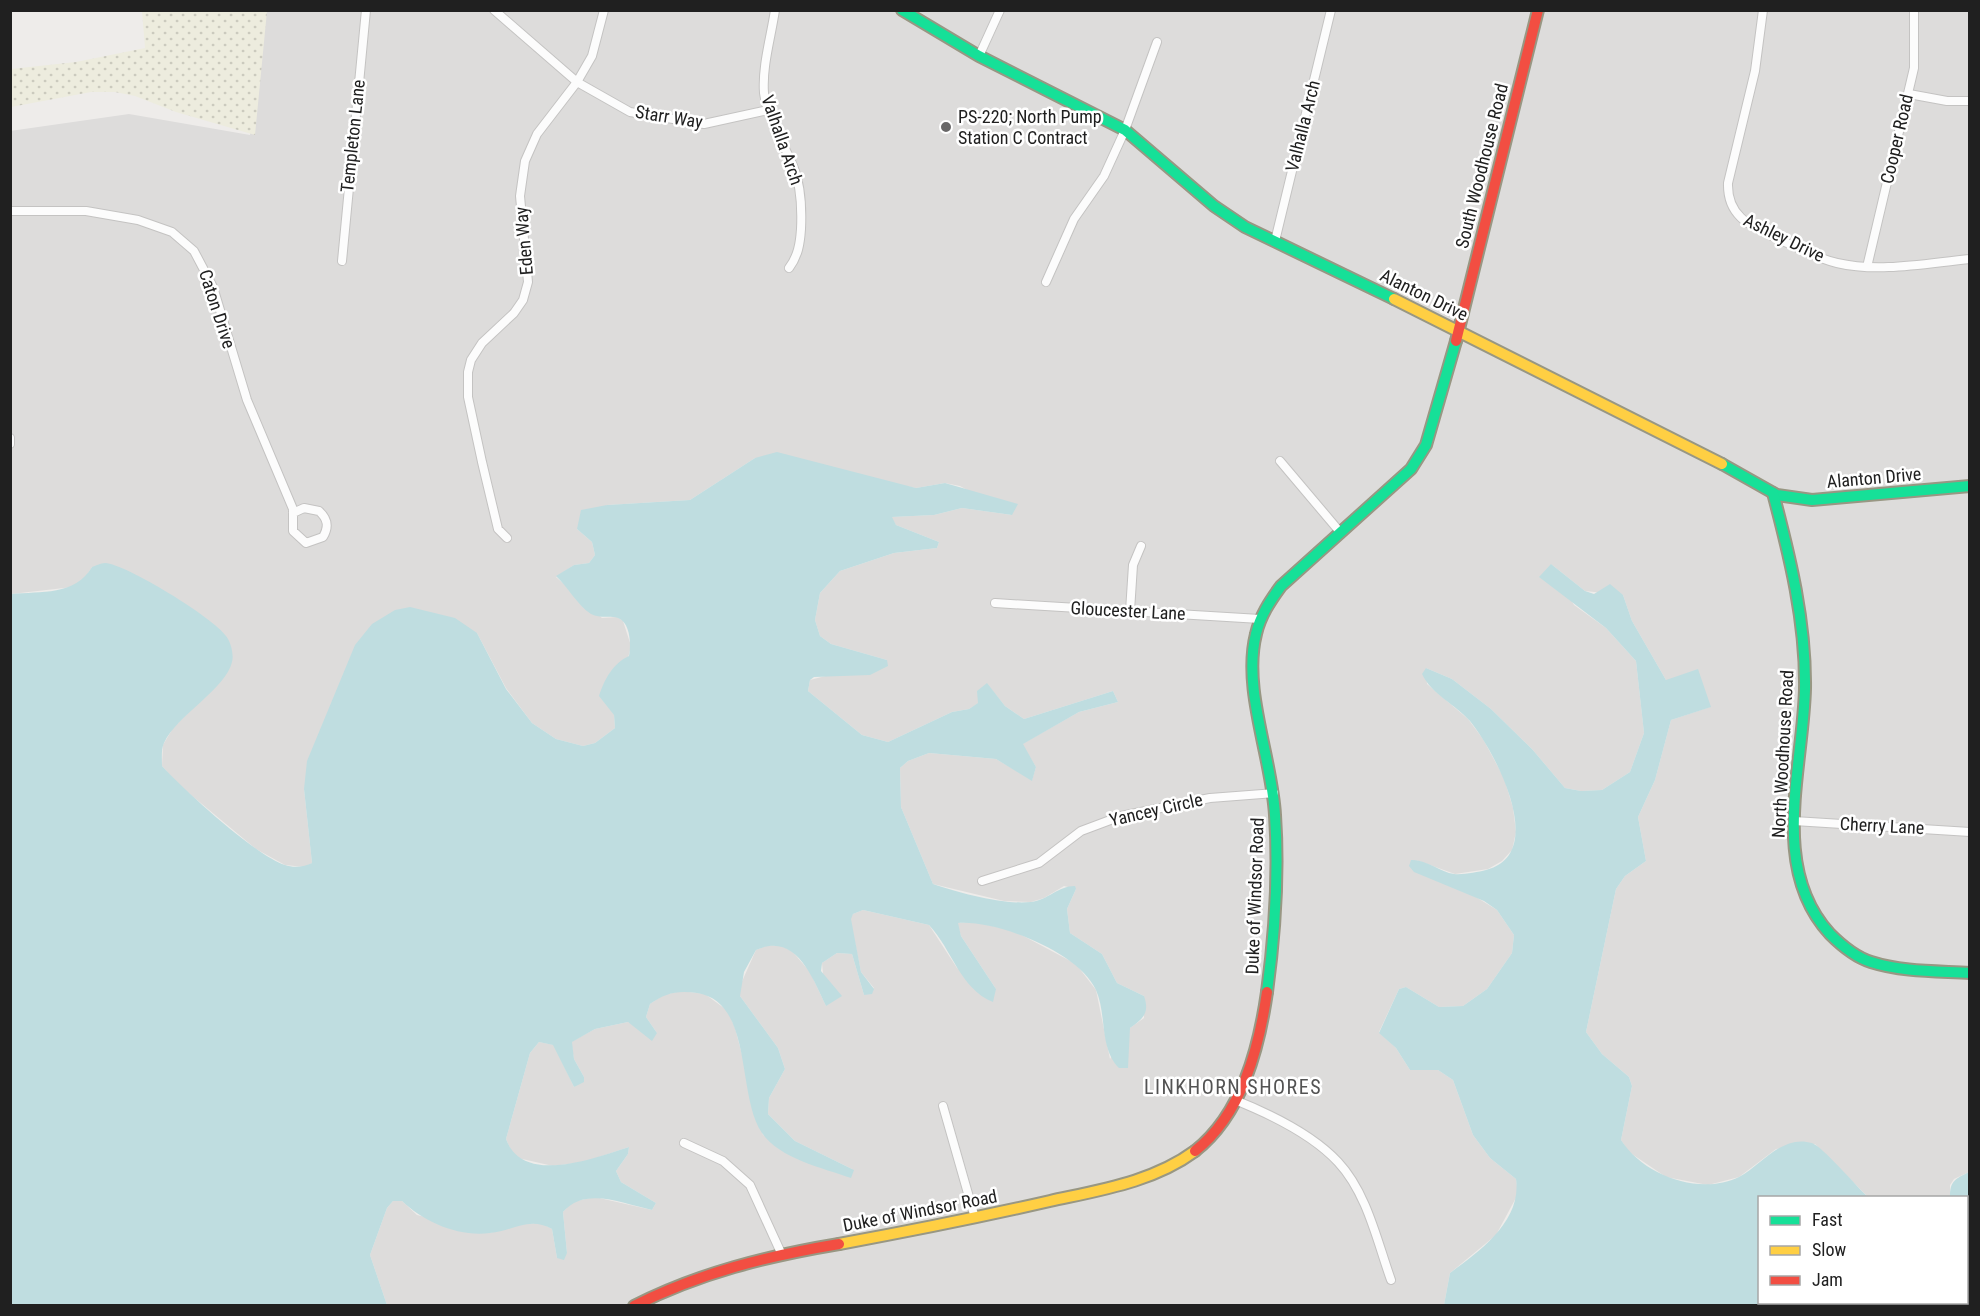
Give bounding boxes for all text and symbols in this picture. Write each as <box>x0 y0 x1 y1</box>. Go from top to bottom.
street label: Valhalla Arch <box>1281 78 1324 174</box>
street label: Templeton Lane <box>336 79 369 193</box>
street label: South Woodhouse Road <box>1451 81 1512 250</box>
street label: Valhalla Arch <box>757 92 808 187</box>
street label: Cooper Road <box>1876 92 1917 186</box>
street label: Starr Way <box>634 101 705 132</box>
place label: PS-220; North Pump Station C Contract <box>958 106 1102 148</box>
marker: PS-220; North Pump Station C Contract <box>939 120 953 134</box>
street label: Eden Way <box>510 206 537 276</box>
street label: Ashley Drive <box>1740 209 1828 266</box>
street label: Alanton Drive <box>1377 264 1471 325</box>
street label: Caton Drive <box>195 267 240 351</box>
street label: Alanton Drive <box>1826 463 1922 492</box>
street label: Gloucester Lane <box>1070 597 1186 624</box>
street label: North Woodhouse Road <box>1768 670 1797 838</box>
street label: Yancey Circle <box>1107 789 1205 830</box>
street label: Cherry Lane <box>1839 813 1925 838</box>
street label: Duke of Windsor Road <box>1241 817 1268 975</box>
district label: LINKHORN SHORES <box>1144 1075 1322 1099</box>
street label: Duke of Windsor Road <box>841 1185 999 1236</box>
legend <box>1758 1196 1968 1304</box>
text: Fast <box>1812 1209 1843 1230</box>
text: Slow <box>1812 1239 1847 1260</box>
text: Jam <box>1812 1269 1843 1290</box>

